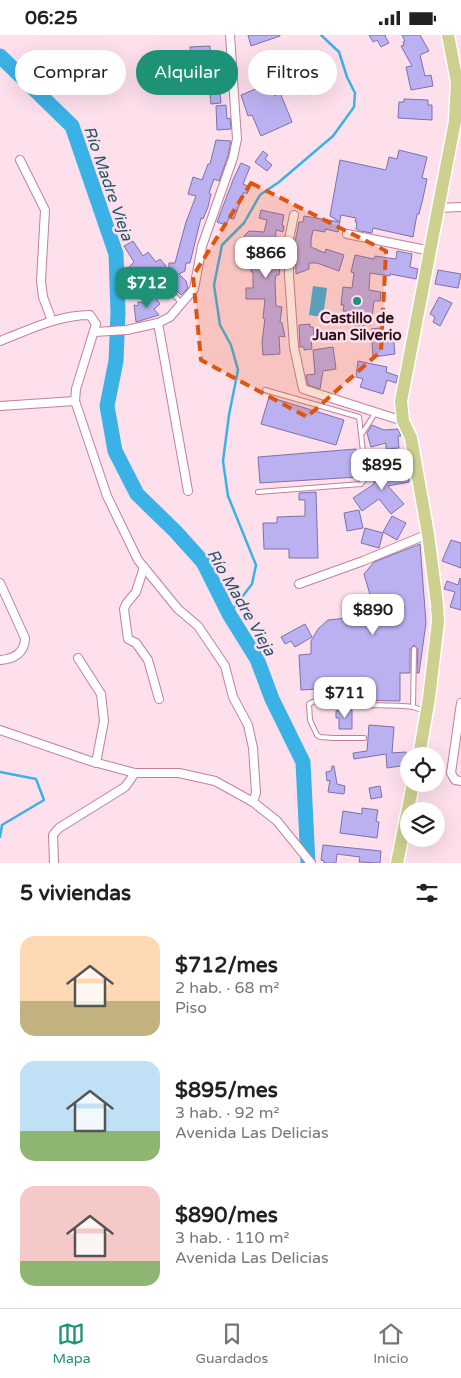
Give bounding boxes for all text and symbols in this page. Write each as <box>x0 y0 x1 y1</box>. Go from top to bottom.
text: 06:25 <box>25 7 78 29</box>
chip: Comprar <box>15 50 126 95</box>
chip: Alquilar <box>136 50 238 95</box>
chip: Filtros <box>248 50 337 95</box>
water label: Río Madre Vieja <box>79 123 137 244</box>
pin: $866 <box>236 237 296 279</box>
text: $866 <box>246 243 286 263</box>
pin: $712 <box>117 267 177 309</box>
text: $712 <box>127 273 167 293</box>
marker: Castillo de Juan Silverio <box>351 295 363 307</box>
place label: Castillo de Juan Silverio <box>311 309 402 344</box>
pin: $895 <box>352 449 412 491</box>
text: $895 <box>362 455 402 475</box>
water label: Río Madre Vieja <box>202 546 280 660</box>
pin: $890 <box>343 593 403 636</box>
text: $890 <box>353 600 393 620</box>
pin: $711 <box>315 677 375 719</box>
text: $711 <box>325 683 365 703</box>
map controls <box>400 747 445 847</box>
button: locate <box>400 747 445 792</box>
button: layers <box>400 802 445 847</box>
icon: filters <box>413 879 441 907</box>
text: 5 viviendas <box>20 881 131 906</box>
text: $712/mes <box>175 953 278 978</box>
icon: home <box>60 956 120 1016</box>
text: 2 hab. · 68 m² <box>175 978 279 998</box>
text: Piso <box>175 998 207 1018</box>
text: $895/mes <box>175 1078 278 1103</box>
icon: home <box>60 1081 120 1141</box>
text: 3 hab. · 92 m² <box>175 1103 279 1123</box>
text: Avenida Las Delicias <box>175 1123 329 1143</box>
text: $890/mes <box>175 1203 278 1228</box>
icon: home <box>60 1206 120 1266</box>
text: 3 hab. · 110 m² <box>175 1228 289 1248</box>
text: Avenida Las Delicias <box>175 1248 329 1268</box>
tab: Mapa <box>52 1320 91 1367</box>
tab: Guardados <box>195 1320 268 1367</box>
tab: Inicio <box>373 1320 409 1367</box>

